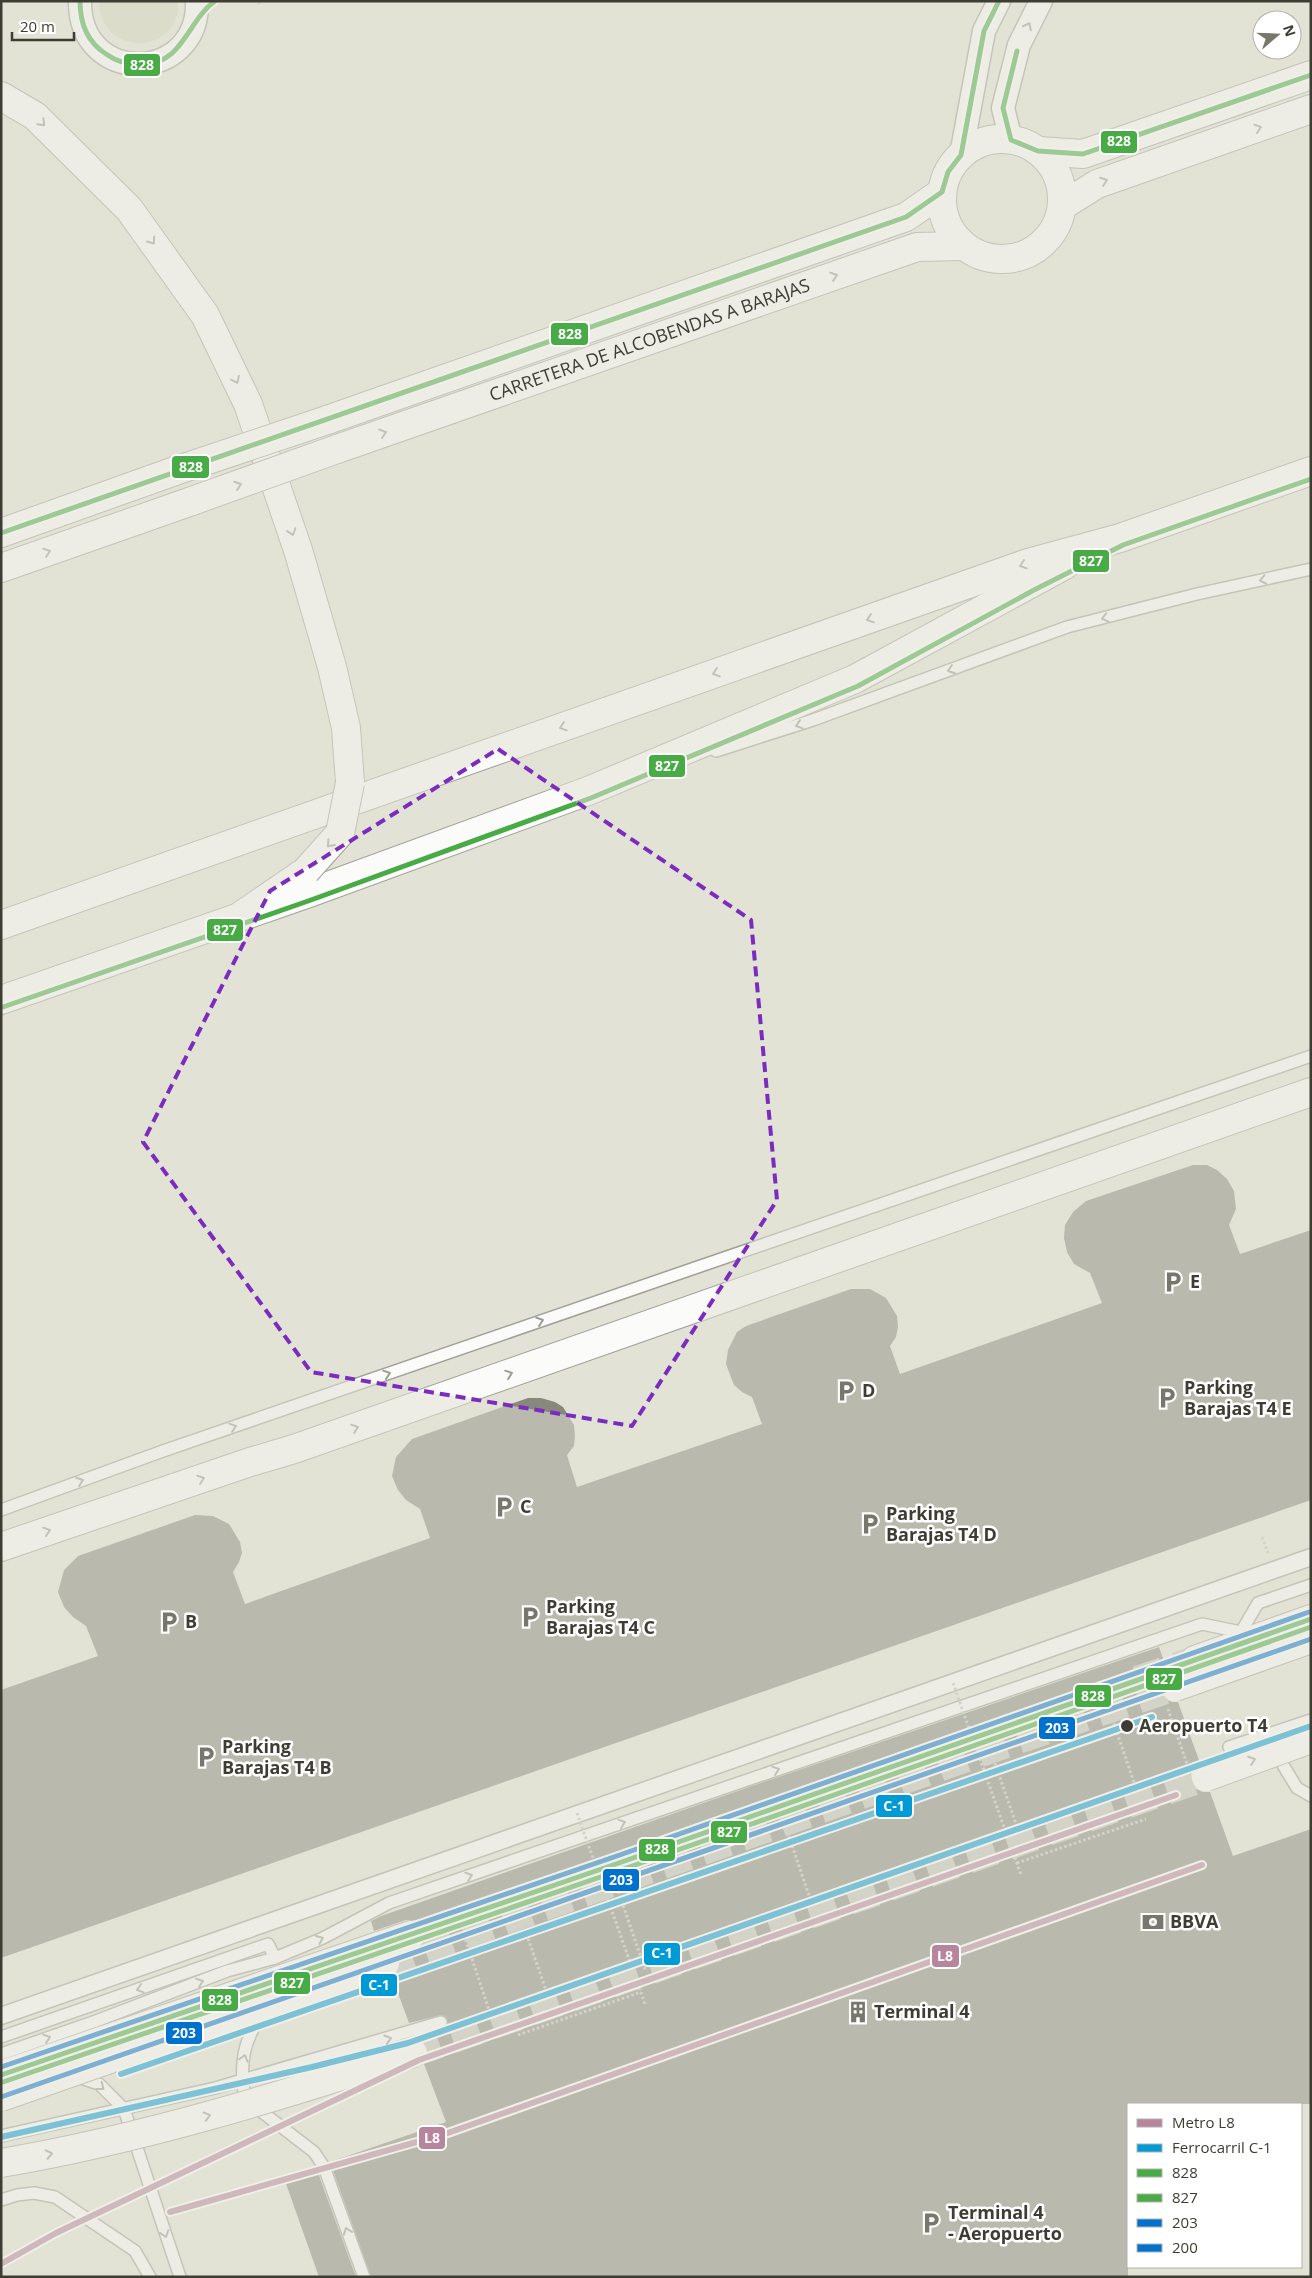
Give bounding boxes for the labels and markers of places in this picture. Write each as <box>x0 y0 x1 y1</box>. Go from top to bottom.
parking icon: E <box>1160 1269 1186 1295</box>
place label: E <box>1190 1269 1200 1293</box>
place label: Parking Barajas T4 E <box>1184 1375 1291 1420</box>
parking icon: D <box>833 1378 859 1404</box>
place label: D <box>862 1378 875 1402</box>
parking icon: Parking Barajas T4 E <box>1154 1385 1180 1411</box>
parking icon: C <box>491 1494 517 1520</box>
place label: C <box>520 1494 531 1518</box>
place label: Parking Barajas T4 D <box>886 1501 997 1546</box>
parking icon: Parking Barajas T4 D <box>857 1511 883 1537</box>
place label: Parking Barajas T4 C <box>546 1594 655 1639</box>
parking icon: Parking Barajas T4 C <box>517 1604 543 1630</box>
parking icon: B <box>156 1609 182 1635</box>
place label: B <box>185 1609 197 1633</box>
place label: Aeropuerto T4 <box>1139 1713 1268 1737</box>
marker: Aeropuerto T4 <box>1119 1718 1135 1734</box>
place label: Parking Barajas T4 B <box>222 1734 332 1779</box>
parking icon: Parking Barajas T4 B <box>193 1744 219 1770</box>
bank icon: BBVA <box>1140 1909 1166 1935</box>
place label: BBVA <box>1170 1909 1219 1933</box>
building icon: Terminal 4 <box>845 1999 871 2025</box>
place label: Terminal 4 <box>874 1999 970 2023</box>
place label: Terminal 4 - Aeropuerto <box>948 2200 1062 2245</box>
parking icon: Terminal 4 - Aeropuerto <box>918 2210 944 2236</box>

